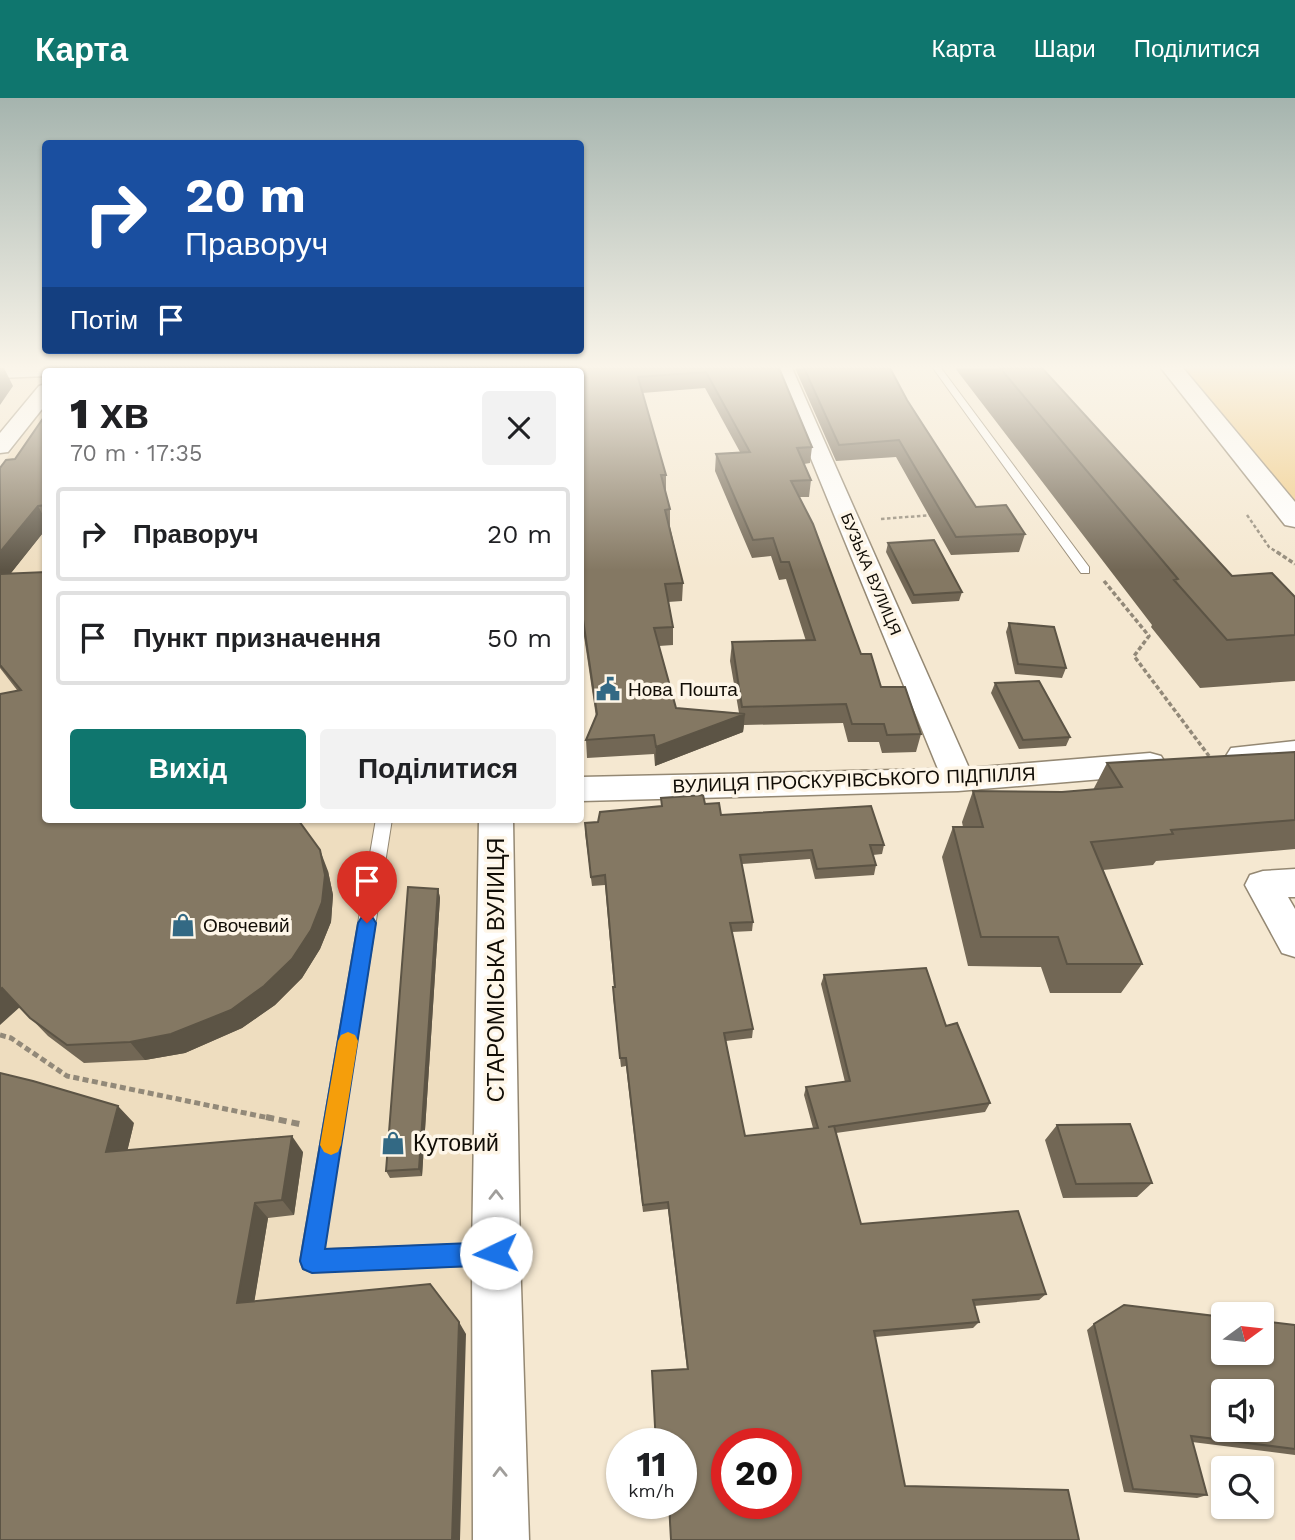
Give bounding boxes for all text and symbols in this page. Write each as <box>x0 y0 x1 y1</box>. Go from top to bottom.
text: Карта <box>35 30 128 69</box>
text: Карта <box>931 35 996 63</box>
text: Шари <box>1034 35 1096 63</box>
text: Поділитися <box>1134 35 1260 63</box>
text: 20 m <box>185 166 306 224</box>
icon: right <box>70 168 161 259</box>
text: Праворуч <box>185 225 328 263</box>
icon: arrive <box>152 301 190 339</box>
text: Потім <box>70 305 138 335</box>
text: 1 хв <box>70 389 149 438</box>
button: close <box>482 391 556 465</box>
text: 70 m · 17:35 <box>70 440 202 467</box>
street label: БУЗЬКА ВУЛИЦЯ <box>837 510 905 638</box>
icon: right <box>74 515 112 553</box>
text: Праворуч <box>133 519 259 549</box>
text: 20 m <box>487 519 552 549</box>
icon: arrive <box>74 619 112 657</box>
text: Пункт призначення <box>133 623 381 653</box>
text: 50 m <box>487 623 552 653</box>
public building icon: Нова Пошта <box>594 675 622 703</box>
place label: Нова Пошта <box>628 678 738 701</box>
button: Вихід <box>70 729 306 809</box>
button: Поділитися <box>320 729 556 809</box>
street label: ВУЛИЦЯ ПРОСКУРІВСЬКОГО ПІДПІЛЛЯ <box>672 762 1036 798</box>
street label: СТАРОМІСЬКА ВУЛИЦЯ <box>483 838 510 1102</box>
pin <box>337 851 397 923</box>
icon: arrive <box>348 862 386 900</box>
shop icon: Овочевий <box>169 911 197 939</box>
place label: Овочевий <box>203 914 290 937</box>
shop icon: Кутовий <box>379 1129 407 1157</box>
place label: Кутовий <box>413 1130 499 1157</box>
one-way arrow <box>488 1190 504 1200</box>
position arrow <box>459 1216 533 1290</box>
north arrow <box>1211 1302 1274 1365</box>
map controls <box>1211 1302 1274 1519</box>
button: sound <box>1211 1379 1274 1442</box>
speed limit sign: 20 <box>711 1428 802 1519</box>
text: 11 <box>636 1443 667 1485</box>
button: search <box>1211 1456 1274 1519</box>
one-way arrow <box>492 1466 507 1477</box>
text: km/h <box>628 1480 675 1501</box>

